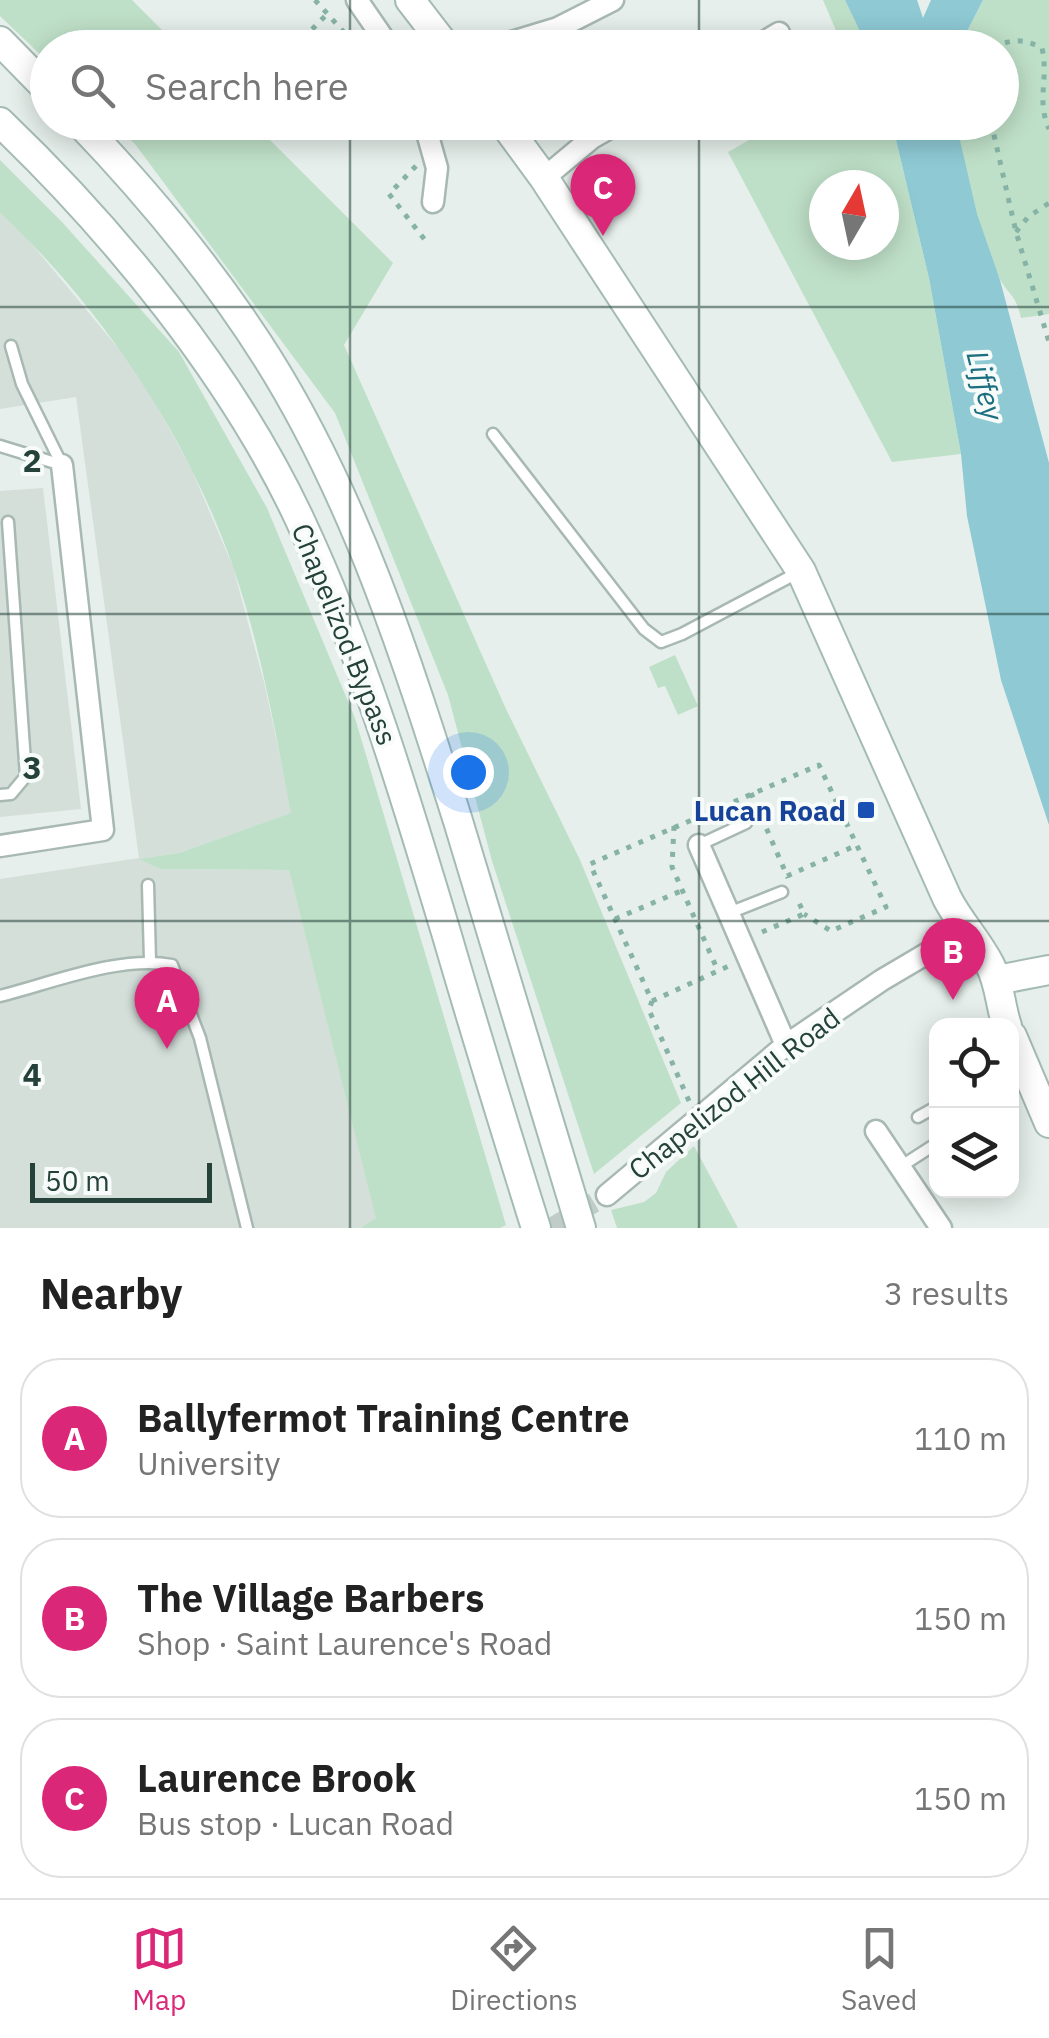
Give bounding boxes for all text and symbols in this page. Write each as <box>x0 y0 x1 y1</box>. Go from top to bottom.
search box <box>30 30 1019 140</box>
icon: search <box>65 58 120 113</box>
text: Search here <box>145 61 349 110</box>
pin: C <box>570 154 636 236</box>
north arrow <box>809 170 899 260</box>
water label: Liffey <box>959 346 1014 425</box>
text: 2 <box>22 439 42 481</box>
street label: Chapelizod Bypass <box>284 518 406 750</box>
text: 3 <box>22 746 42 788</box>
your location <box>443 747 494 798</box>
place label: Lucan Road <box>694 792 846 829</box>
marker: Lucan Road <box>855 799 877 821</box>
pin: B <box>920 918 986 1000</box>
pin: A <box>134 966 200 1049</box>
street label: Chapelizod Hill Road <box>621 999 847 1187</box>
map controls <box>929 1018 1019 1198</box>
button: locate <box>929 1018 1019 1108</box>
text: 4 <box>22 1053 42 1095</box>
button: layers <box>929 1108 1019 1198</box>
scale bar <box>30 1158 212 1202</box>
text: 50 m <box>45 1162 110 1199</box>
text: Nearby <box>40 1266 182 1321</box>
text: 3 results <box>884 1272 1009 1314</box>
text: Ballyfermot Training Centre <box>137 1393 630 1442</box>
text: A <box>64 1417 85 1459</box>
text: 110 m <box>914 1417 1007 1459</box>
text: University <box>137 1442 280 1484</box>
text: The Village Barbers <box>137 1573 484 1622</box>
text: B <box>64 1597 85 1639</box>
text: 150 m <box>914 1597 1007 1639</box>
text: Shop · Saint Laurence's Road <box>137 1622 552 1664</box>
text: Laurence Brook <box>137 1753 416 1802</box>
text: C <box>64 1777 85 1819</box>
text: 150 m <box>914 1777 1007 1819</box>
text: Bus stop · Lucan Road <box>137 1802 454 1844</box>
tab: Map <box>132 1921 187 2018</box>
tab: Directions <box>450 1921 578 2018</box>
tab: Saved <box>841 1921 917 2018</box>

